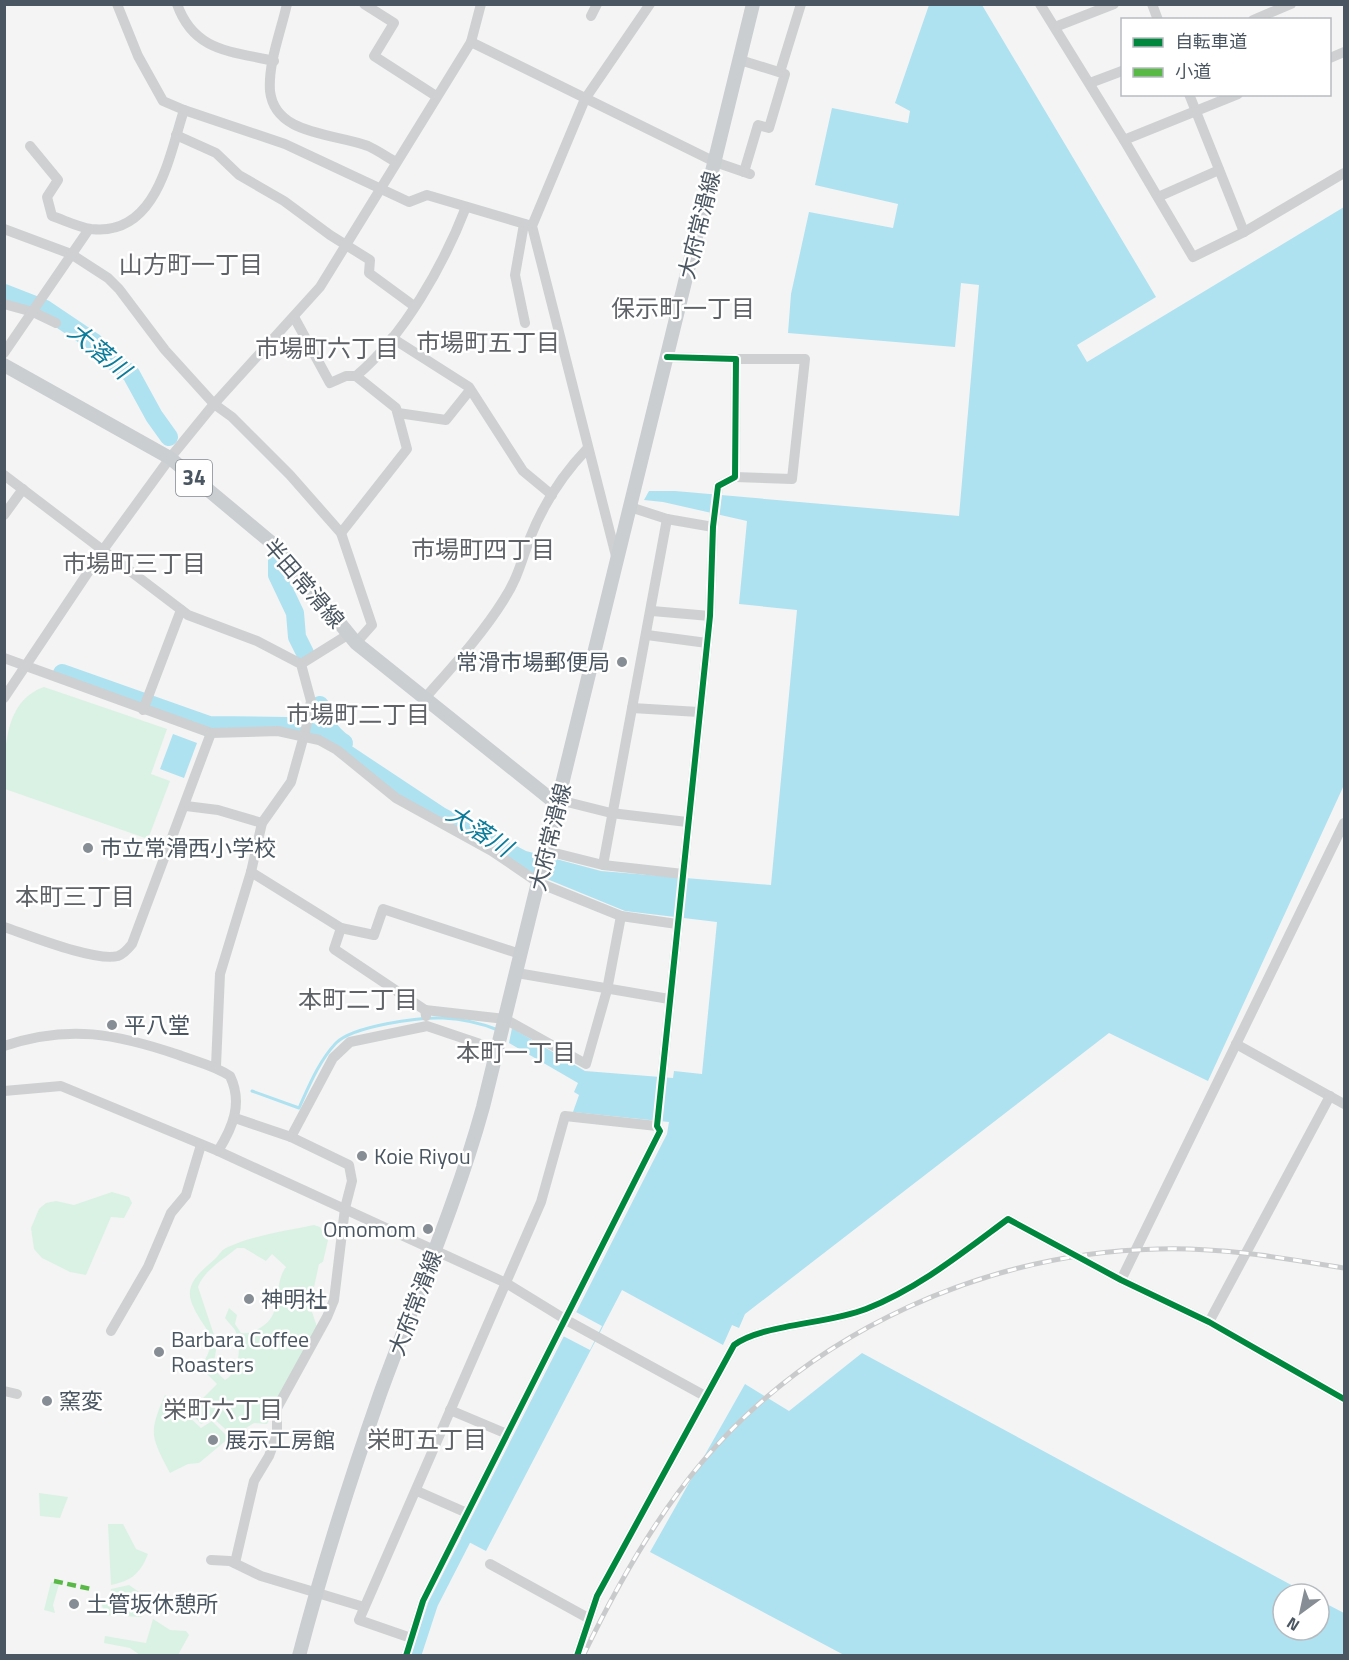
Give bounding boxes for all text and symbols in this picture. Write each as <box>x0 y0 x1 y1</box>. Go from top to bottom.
legend <box>1121 18 1331 96</box>
text: 自転車道 <box>1175 28 1247 55</box>
text: 小道 <box>1175 58 1211 85</box>
street label: 大府常滑線 <box>669 168 729 282</box>
district label: 山方町一丁目 <box>119 246 263 282</box>
district label: 保示町一丁目 <box>611 290 755 326</box>
water label: 大落川 <box>60 313 141 389</box>
district label: 市場町五丁目 <box>416 324 560 360</box>
district label: 市場町六丁目 <box>255 330 399 366</box>
road number: 34 <box>176 460 212 496</box>
street label: 半田常滑線 <box>255 530 353 636</box>
district label: 市場町四丁目 <box>411 531 555 567</box>
district label: 市場町三丁目 <box>62 545 206 581</box>
place label: 常滑市場郵便局 <box>456 645 610 679</box>
marker: 常滑市場郵便局 <box>615 655 629 669</box>
district label: 市場町二丁目 <box>286 696 430 732</box>
street label: 大府常滑線 <box>520 780 580 894</box>
water label: 大落川 <box>440 795 522 866</box>
place label: 市立常滑西小学校 <box>100 831 276 865</box>
marker: 市立常滑西小学校 <box>81 841 95 855</box>
district label: 本町三丁目 <box>15 878 135 914</box>
district label: 本町二丁目 <box>298 981 418 1017</box>
place label: 平八堂 <box>124 1008 190 1042</box>
marker: 平八堂 <box>105 1018 119 1032</box>
district label: 本町一丁目 <box>456 1034 576 1070</box>
place label: Koie Riyou <box>374 1139 471 1173</box>
marker: Koie Riyou <box>355 1149 369 1163</box>
place label: Omomom <box>323 1212 416 1246</box>
marker: Omomom <box>421 1222 435 1236</box>
street label: 大府常滑線 <box>379 1246 451 1360</box>
place label: 神明社 <box>261 1282 327 1316</box>
marker: 神明社 <box>242 1292 256 1306</box>
place label: Barbara Coffee Roasters <box>171 1322 309 1381</box>
marker: Barbara Coffee Roasters <box>152 1345 166 1359</box>
place label: 窯変 <box>59 1384 103 1418</box>
district label: 栄町六丁目 <box>163 1391 283 1427</box>
marker: 窯変 <box>40 1394 54 1408</box>
district label: 栄町五丁目 <box>367 1421 487 1457</box>
place label: 展示工房館 <box>225 1423 335 1457</box>
marker: 展示工房館 <box>206 1433 220 1447</box>
north arrow <box>1271 1582 1331 1642</box>
place label: 土管坂休憩所 <box>86 1587 218 1621</box>
marker: 土管坂休憩所 <box>67 1597 81 1611</box>
text: N <box>1282 1611 1304 1638</box>

